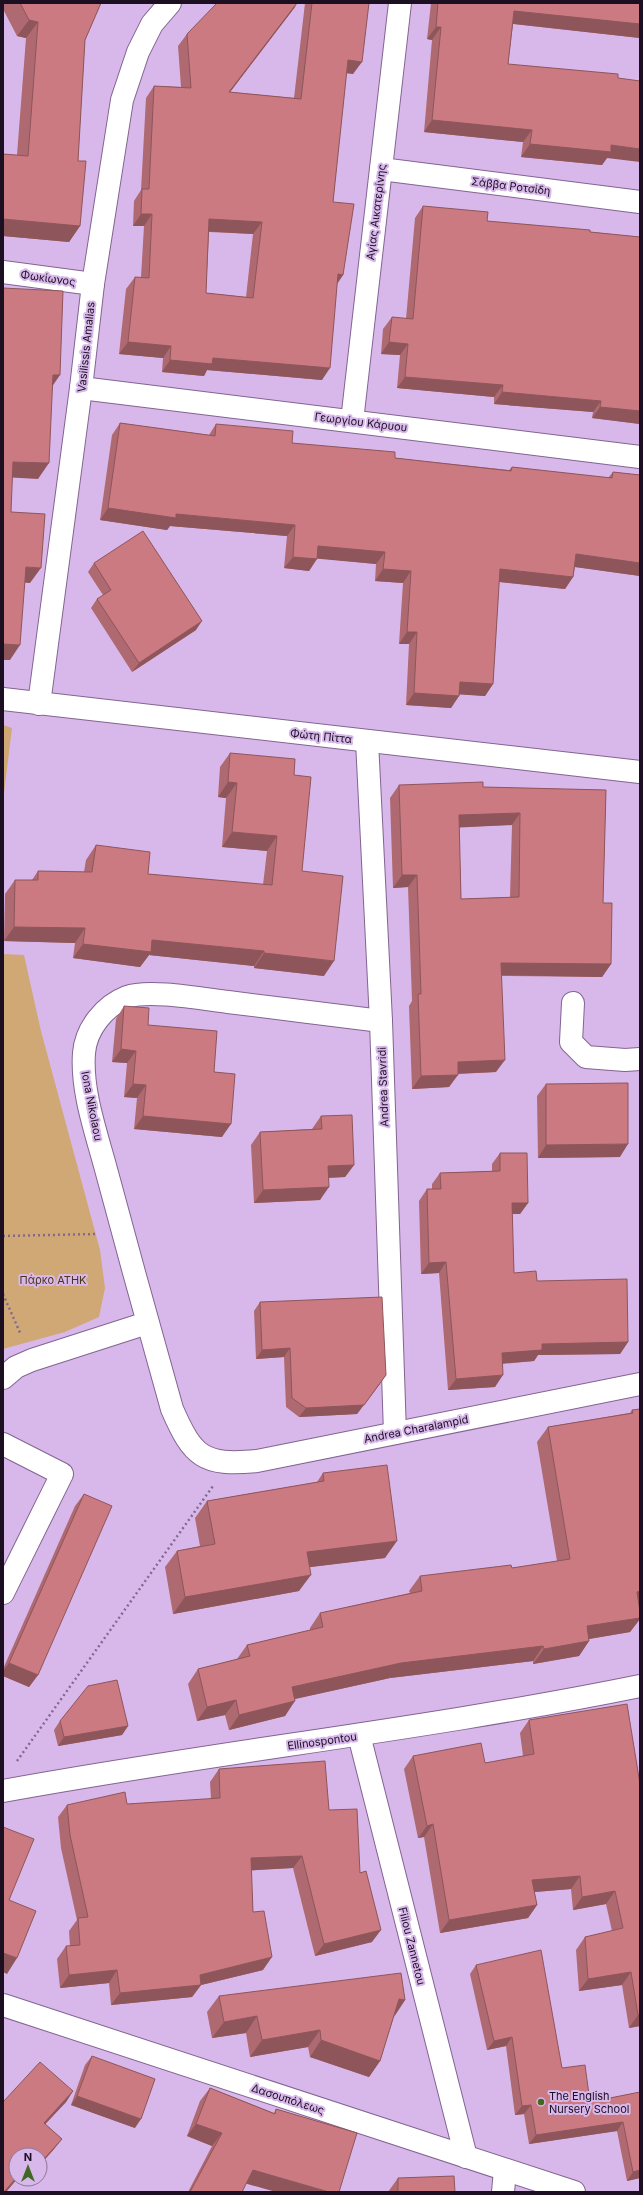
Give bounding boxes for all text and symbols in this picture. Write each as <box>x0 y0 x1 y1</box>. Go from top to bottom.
street label: Αγίας Αικατερίνης <box>363 163 389 261</box>
street label: Σάββα Ροτσίδη <box>471 174 551 198</box>
street label: Φωκίωνος <box>20 267 76 289</box>
street label: Vasilissis Amalias <box>74 301 98 393</box>
street label: Γεωργίου Κάρυου <box>314 409 408 435</box>
street label: Φώτη Πίττα <box>289 726 353 746</box>
street label: Andrea Stavridi <box>375 1047 391 1127</box>
street label: Iona Nikolaou <box>78 1070 106 1142</box>
park label: Πάρκο ΑΤΗΚ <box>19 1273 87 1287</box>
street label: Andrea Charalampid <box>363 1412 469 1446</box>
street label: Ellinospontou <box>286 1729 358 1753</box>
street label: Filiou Zannetou <box>396 1906 428 1986</box>
street label: Δασουπόλεως <box>250 2081 326 2117</box>
place label: The English Nursery School <box>549 2089 629 2116</box>
marker: The English Nursery School <box>536 2097 546 2107</box>
north arrow <box>8 2147 48 2187</box>
text: N <box>24 2150 32 2164</box>

